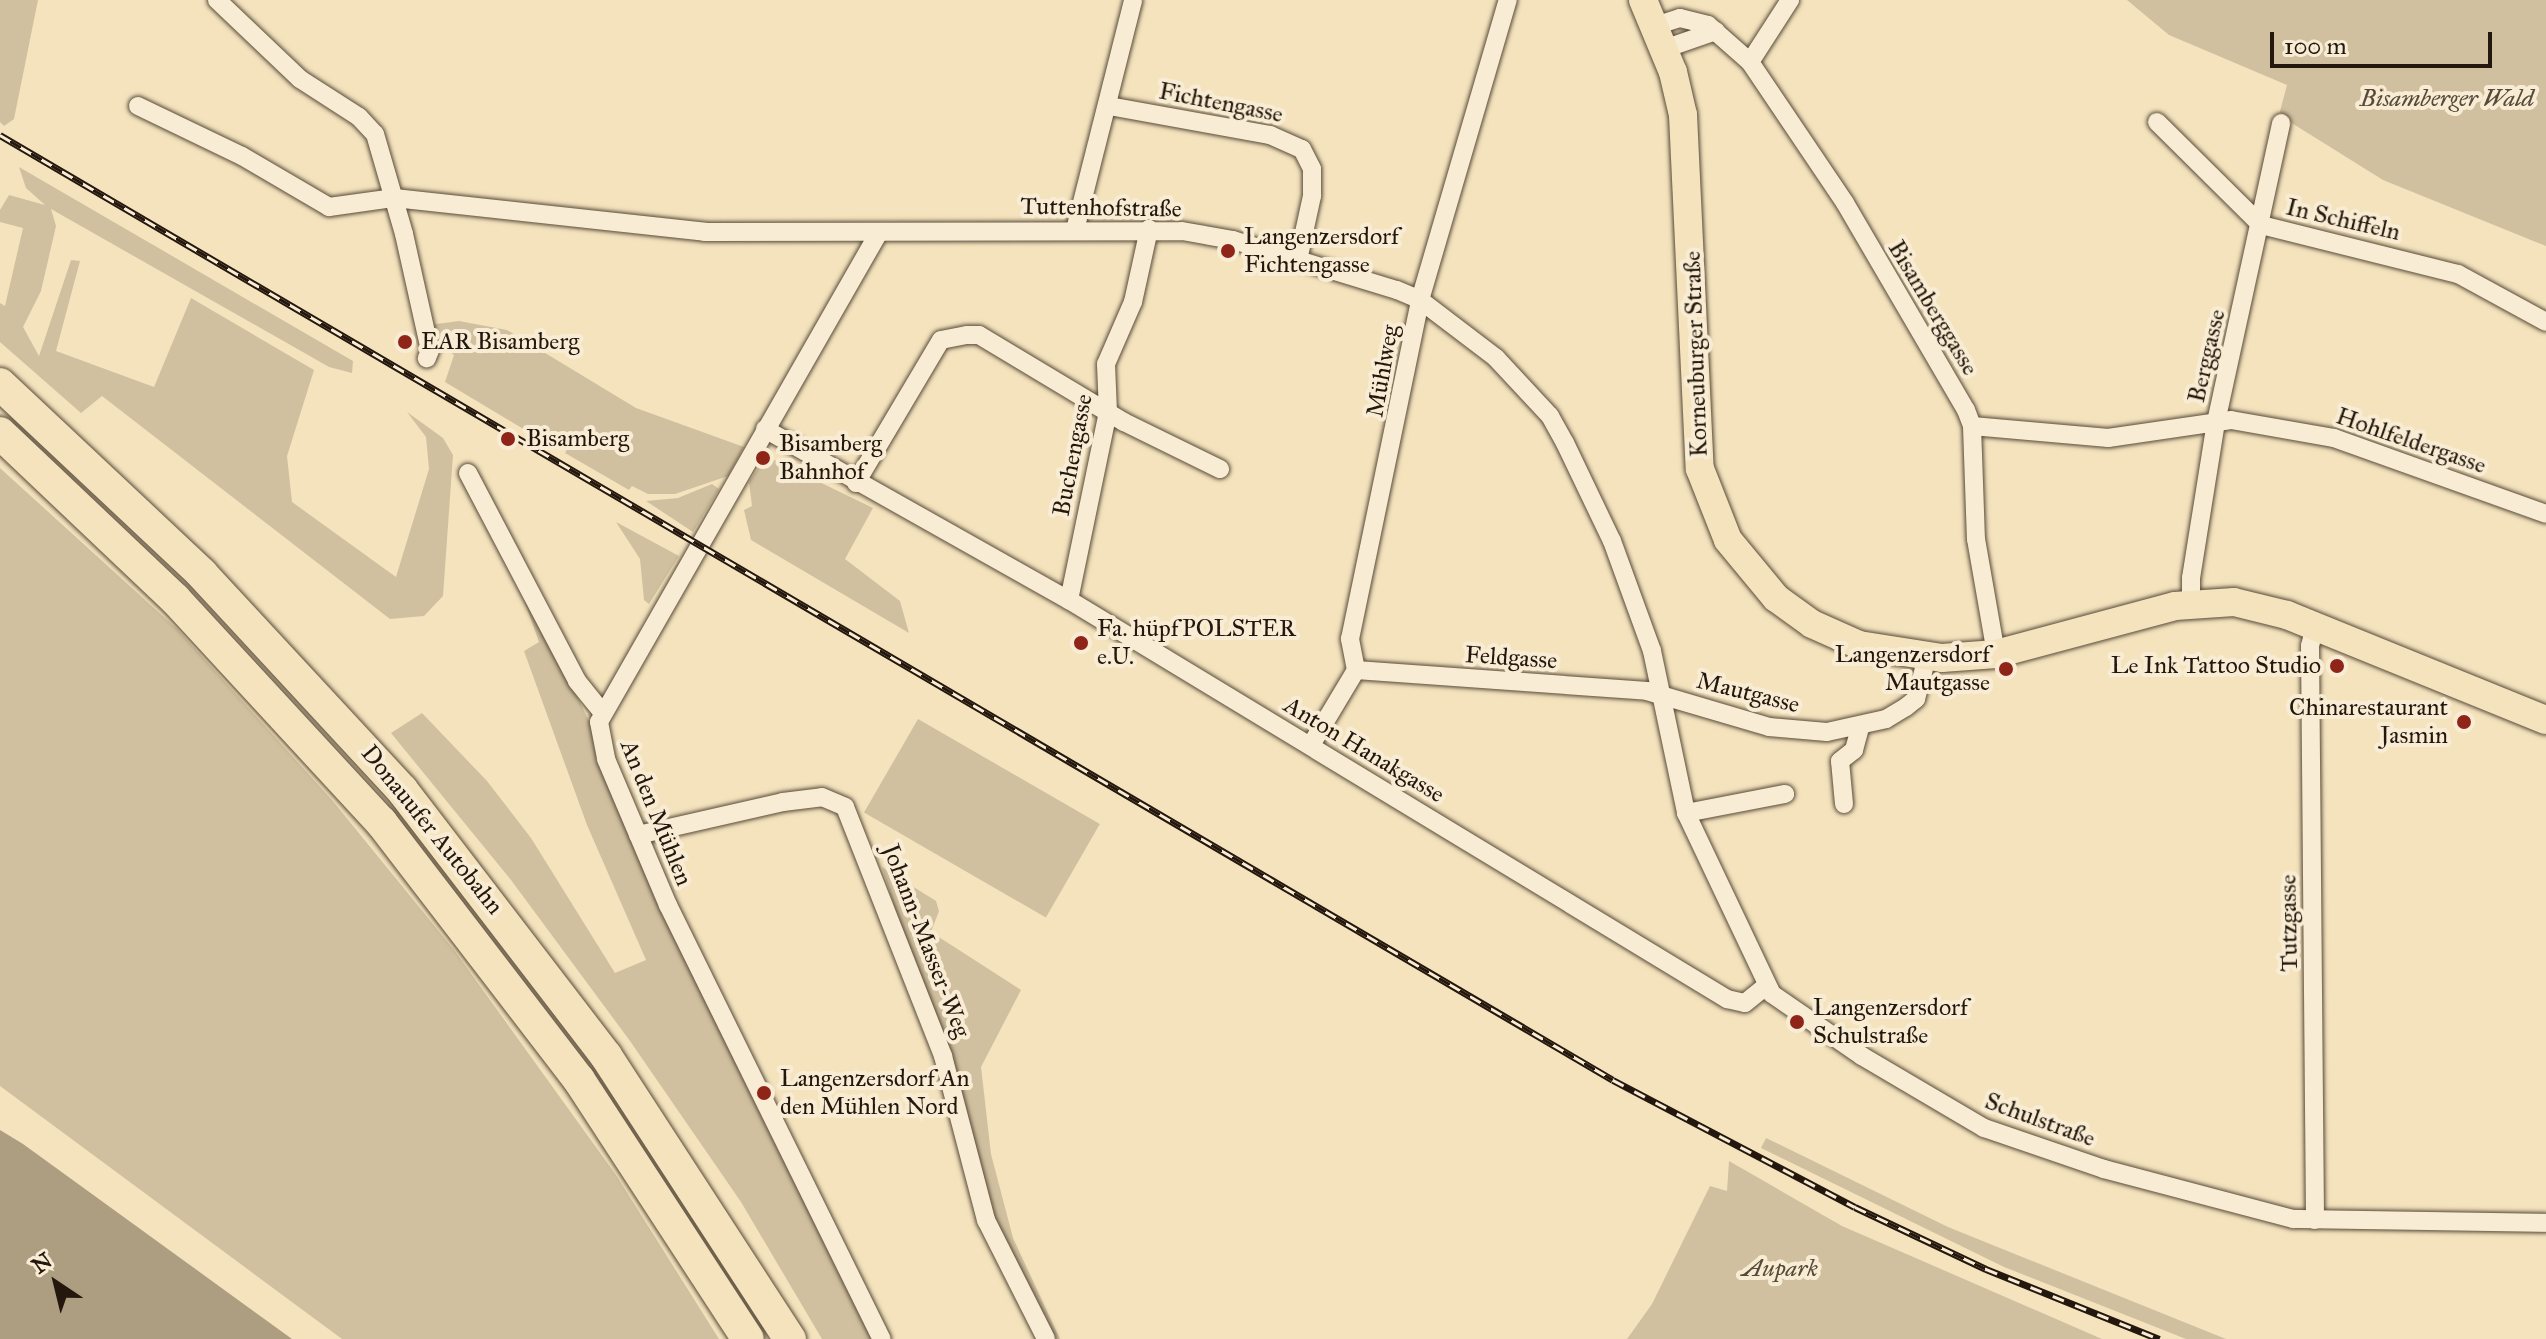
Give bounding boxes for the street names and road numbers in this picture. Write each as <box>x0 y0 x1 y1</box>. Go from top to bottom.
street label: Fichtengasse <box>1156 77 1286 129</box>
street label: Tuttenhofstraße <box>1020 192 1182 224</box>
street label: In Schiffeln <box>2283 193 2403 247</box>
street label: Bisamberggasse <box>1882 235 1984 381</box>
street label: Korneuburger Straße <box>1678 250 1714 458</box>
street label: Berggasse <box>2182 307 2232 405</box>
street label: Mühlweg <box>1361 322 1405 420</box>
street label: Buchengasse <box>1047 391 1099 519</box>
street label: Hohlfeldergasse <box>2332 402 2490 480</box>
street label: Feldgasse <box>1464 640 1558 676</box>
street label: Mautgasse <box>1694 666 1802 720</box>
street label: Anton Hanakgasse <box>1279 691 1449 809</box>
street label: An den Mühlen <box>614 736 698 890</box>
street label: Donauufer Autobahn <box>355 740 509 920</box>
street label: Johann-Masser-Weg <box>876 840 976 1042</box>
street label: Tutzgasse <box>2274 874 2304 972</box>
street label: Schulstraße <box>1981 1087 2099 1153</box>

